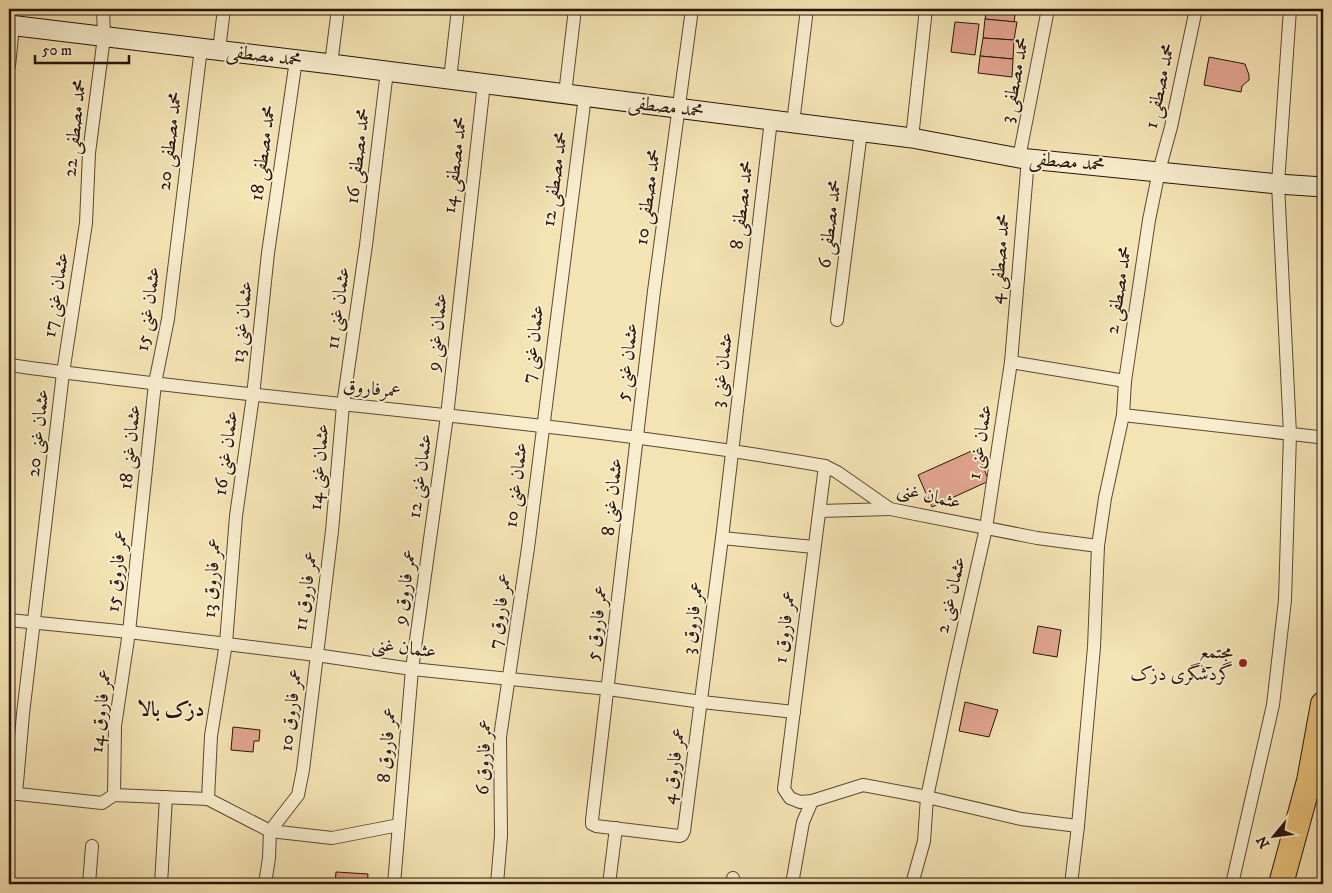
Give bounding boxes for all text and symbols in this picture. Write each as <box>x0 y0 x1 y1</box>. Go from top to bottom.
scale bar <box>35 32 129 64</box>
street label: محمد مصطفی 3 <box>995 35 1036 125</box>
street label: محمد مصطفی <box>225 40 303 73</box>
text: 50 m <box>42 41 72 60</box>
street label: محمد مصطفی 1 <box>1140 41 1181 131</box>
street label: محمد مصطفی 22 <box>58 78 93 178</box>
street label: محمد مصطفی 20 <box>153 90 188 192</box>
street label: محمد مصطفی <box>627 91 705 124</box>
street label: محمد مصطفی 18 <box>245 104 282 202</box>
street label: محمد مصطفی 16 <box>341 106 376 205</box>
street label: محمد مصطفی 14 <box>438 115 473 215</box>
street label: محمد مصطفی 12 <box>537 130 574 228</box>
street label: محمد مصطفی 10 <box>630 147 667 247</box>
street label: محمد مصطفی <box>1028 147 1106 178</box>
street label: محمد مصطفی 8 <box>725 159 760 251</box>
street label: محمد مصطفی 6 <box>813 178 848 270</box>
street label: محمد مصطفی 4 <box>985 213 1016 305</box>
street label: محمد مصطفی 2 <box>1101 244 1138 336</box>
street label: عثمان غنی 17 <box>38 251 75 339</box>
street label: عثمان غنی 15 <box>131 265 166 353</box>
street label: عثمان غنی 11 <box>321 265 356 351</box>
street label: عثمان غنی 13 <box>226 280 259 365</box>
street label: عثمان غنی 9 <box>421 292 454 373</box>
street label: عثمان غنی 7 <box>517 304 550 385</box>
street label: عثمان غنی 5 <box>611 322 644 402</box>
street label: عثمان غنی 3 <box>706 331 739 409</box>
street label: عمرفاروق <box>342 375 402 403</box>
street label: عثمان غنی 20 <box>22 388 55 478</box>
street label: عثمان غنی 18 <box>114 403 147 491</box>
street label: عثمان غنی 1 <box>963 403 998 481</box>
street label: عثمان غنی 16 <box>209 409 244 497</box>
street label: عثمان غنی 14 <box>304 423 335 511</box>
street label: عثمان غنی 12 <box>403 432 438 520</box>
street label: عثمان غنی 10 <box>499 441 534 529</box>
street label: عثمان غنی 8 <box>596 457 629 537</box>
street label: عثمان غنی <box>895 478 963 515</box>
street label: عمر فاروق 15 <box>101 529 133 613</box>
street label: عمر فاروق 13 <box>198 537 226 619</box>
street label: عمر فاروق 9 <box>388 548 422 627</box>
street label: عمر فاروق 11 <box>289 550 323 632</box>
street label: عثمان غنی 2 <box>931 554 972 636</box>
street label: عمر فاروق 7 <box>483 572 517 650</box>
street label: عمر فاروق 3 <box>677 580 709 656</box>
street label: عمر فاروق 5 <box>581 584 613 662</box>
street label: عمر فاروق 1 <box>769 589 801 665</box>
street label: عثمان غنی <box>370 633 438 664</box>
place label: مجتمع گردشگری دزک <box>1130 641 1234 686</box>
marker: مجتمع گردشگری دزک <box>1237 657 1249 669</box>
street label: عمر فاروق 10 <box>275 667 307 753</box>
street label: عمر فاروق 14 <box>85 668 117 754</box>
district label: دزک بالا <box>138 697 204 723</box>
street label: عمر فاروق 8 <box>372 706 402 784</box>
street label: عمر فاروق 6 <box>471 719 497 795</box>
street label: عمر فاروق 4 <box>657 726 691 806</box>
north arrow <box>1250 810 1300 860</box>
text: N <box>1253 832 1274 851</box>

